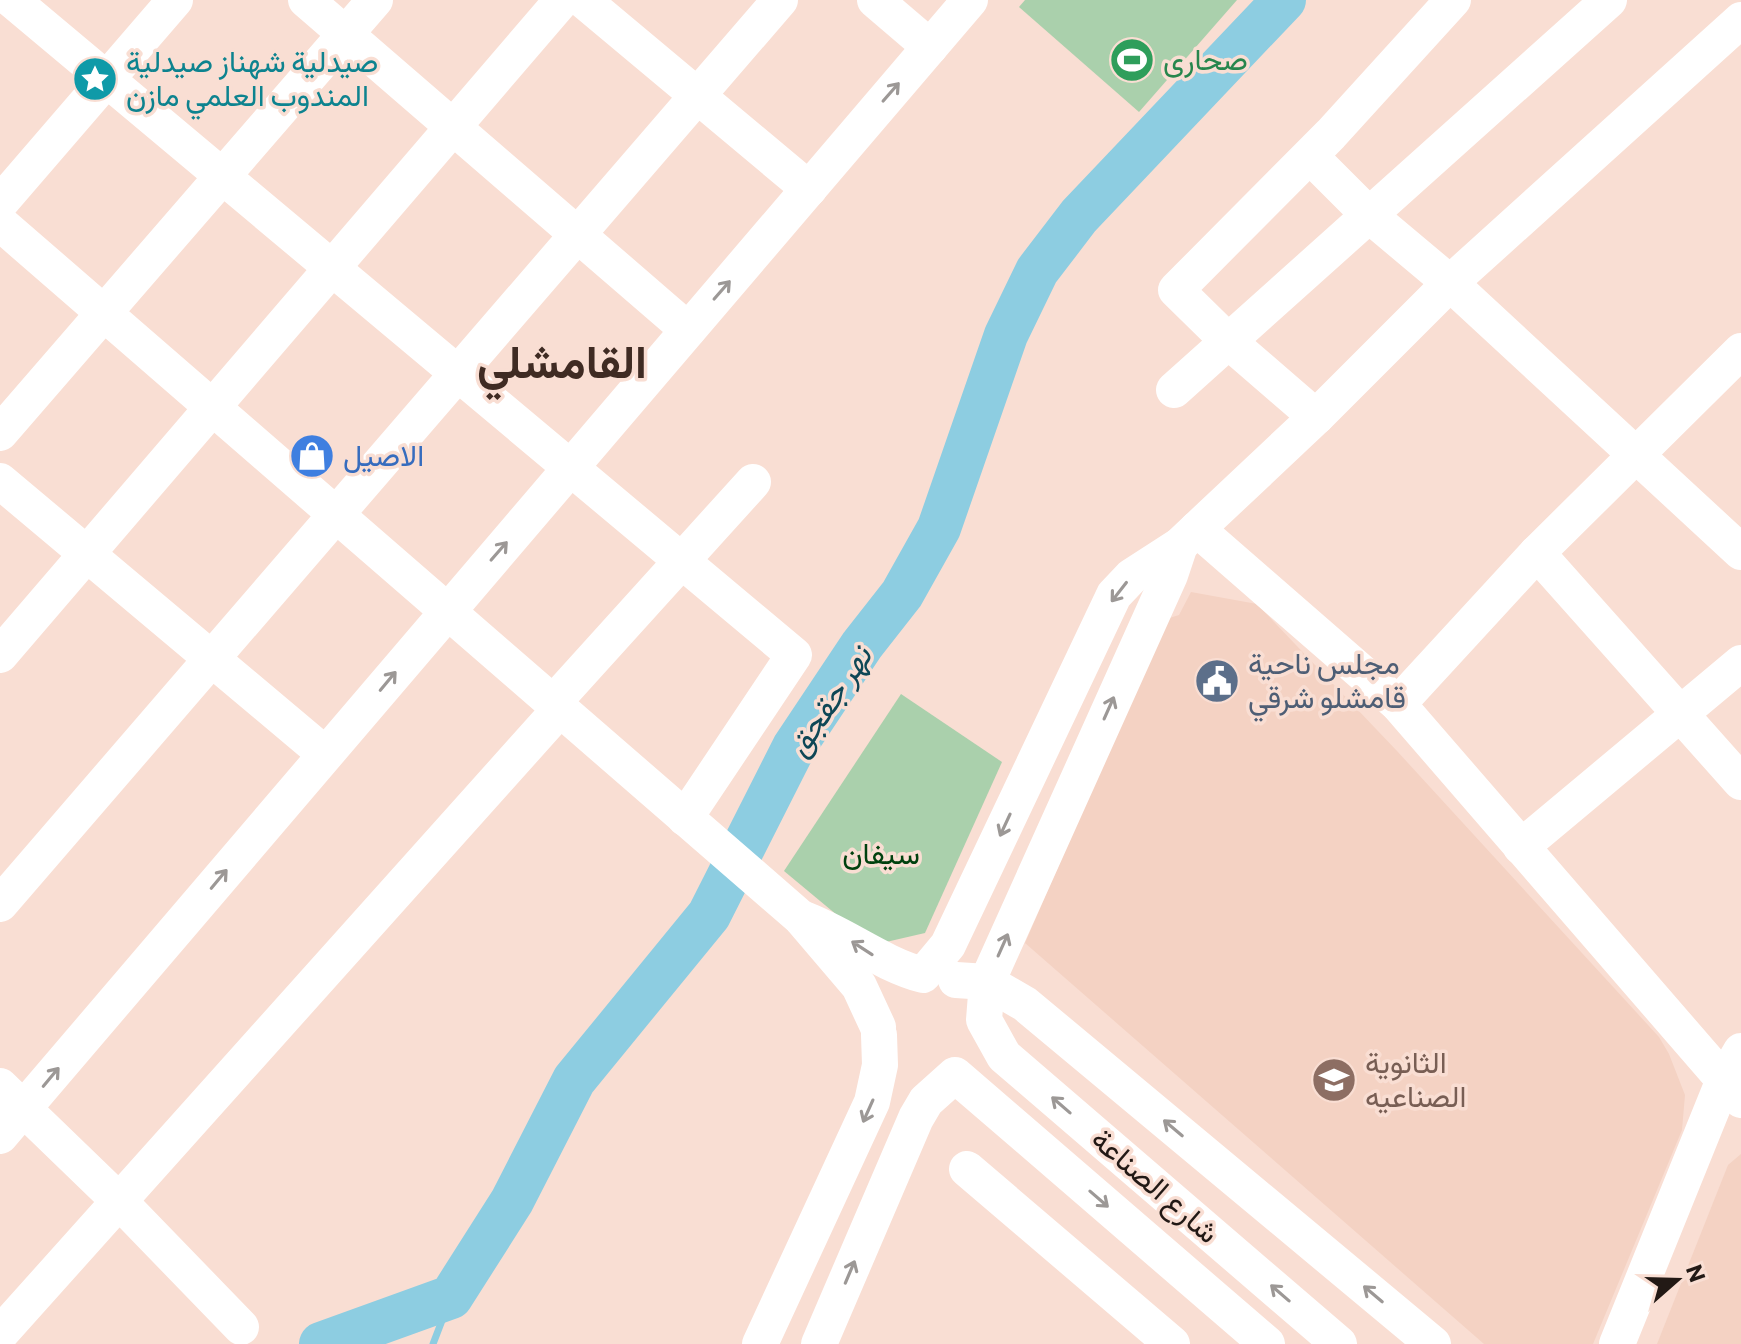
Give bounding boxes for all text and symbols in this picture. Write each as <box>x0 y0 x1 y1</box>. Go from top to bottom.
sports icon: صحارى <box>1108 36 1156 84</box>
place label: صحارى <box>1163 39 1248 78</box>
place label: صيدلية شهناز صيدلية المندوب العلمي مازن <box>126 41 378 120</box>
place icon: صيدلية شهناز صيدلية المندوب العلمي مازن <box>71 55 119 103</box>
one-way arrow <box>882 83 900 103</box>
one-way arrow <box>713 280 731 301</box>
district label: القامشلي <box>477 331 647 401</box>
shop icon: الاصيل <box>288 432 336 480</box>
place label: الاصيل <box>343 435 424 473</box>
one-way arrow <box>489 542 507 562</box>
one-way arrow <box>1110 581 1127 602</box>
water label: نهر جقجق <box>776 635 882 764</box>
place label: مجلس ناحية قامشلو شرقي <box>1248 643 1406 722</box>
public building icon: مجلس ناحية قامشلو شرقي <box>1193 657 1241 705</box>
one-way arrow <box>379 671 397 692</box>
one-way arrow <box>1103 696 1118 721</box>
one-way arrow <box>997 813 1012 837</box>
park label: سيفان <box>842 833 920 871</box>
one-way arrow <box>210 870 228 890</box>
one-way arrow <box>996 934 1011 958</box>
one-way arrow <box>851 940 874 956</box>
place label: الثانوية الصناعيه <box>1365 1042 1466 1114</box>
school or university icon: الثانوية الصناعيه <box>1310 1056 1358 1104</box>
one-way arrow <box>42 1068 60 1088</box>
one-way arrow <box>1052 1096 1072 1114</box>
one-way arrow <box>859 1098 874 1123</box>
street label: شارع الصناعة <box>1083 1119 1228 1252</box>
one-way arrow <box>1164 1119 1184 1137</box>
one-way arrow <box>1089 1190 1109 1208</box>
north arrow <box>1637 1240 1717 1320</box>
one-way arrow <box>843 1261 858 1285</box>
text: N <box>1681 1261 1712 1285</box>
one-way arrow <box>1270 1284 1290 1302</box>
one-way arrow <box>1363 1285 1384 1303</box>

